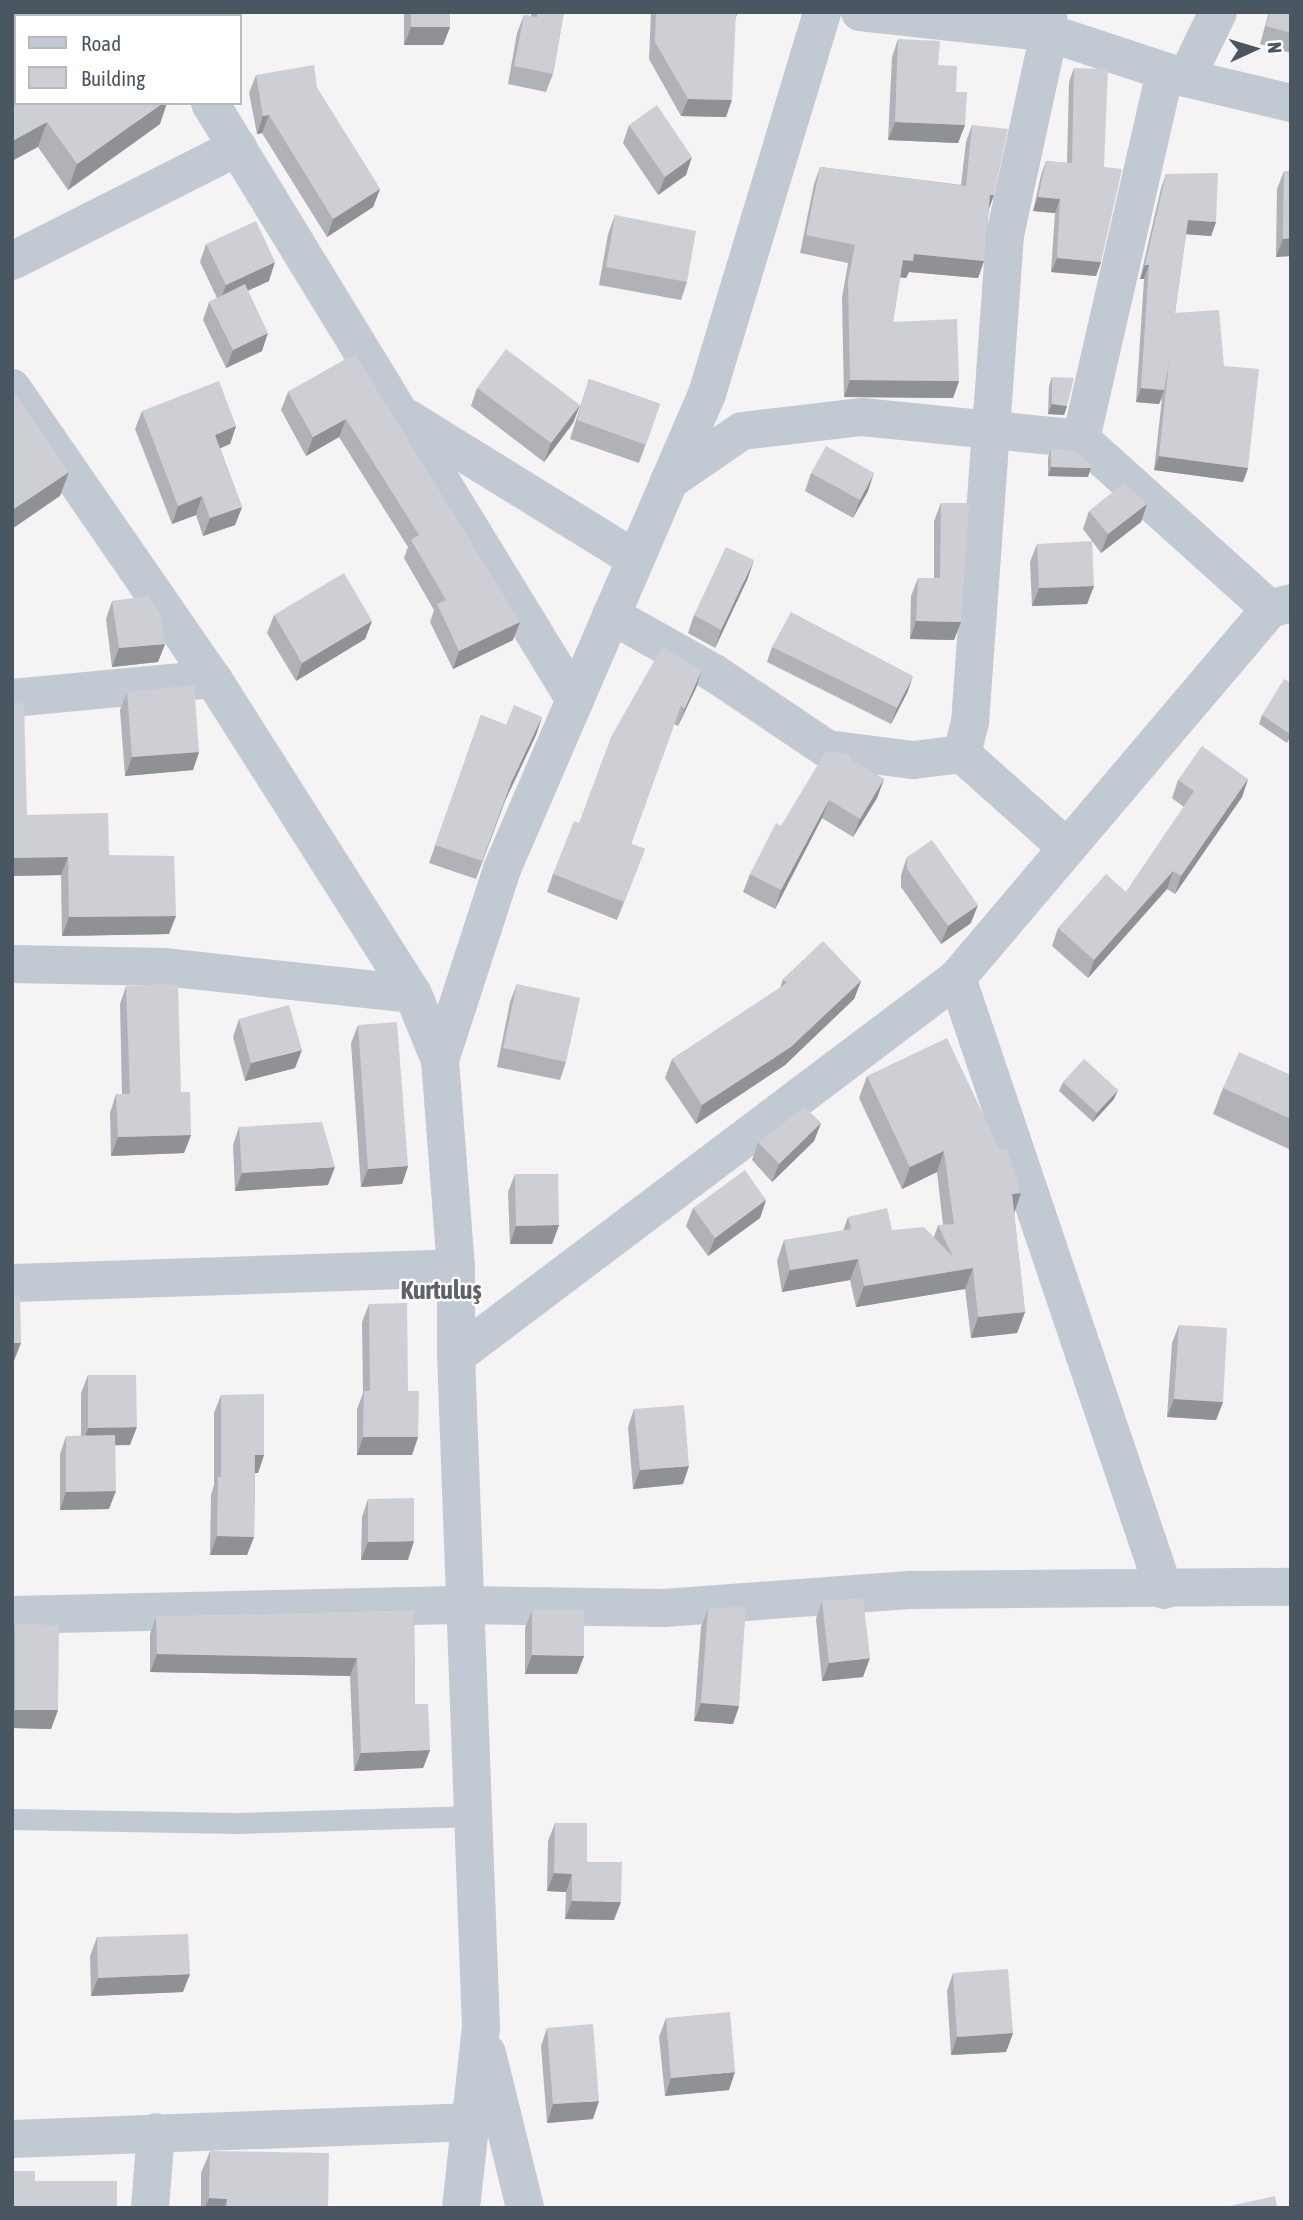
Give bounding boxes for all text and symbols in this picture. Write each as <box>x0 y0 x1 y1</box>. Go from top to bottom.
legend <box>14 14 242 105</box>
north arrow <box>1219 14 1289 84</box>
text: Road <box>81 31 121 55</box>
text: N <box>1264 41 1286 54</box>
text: Building <box>81 66 145 90</box>
district label: Kurtuluş <box>400 1275 482 1307</box>

